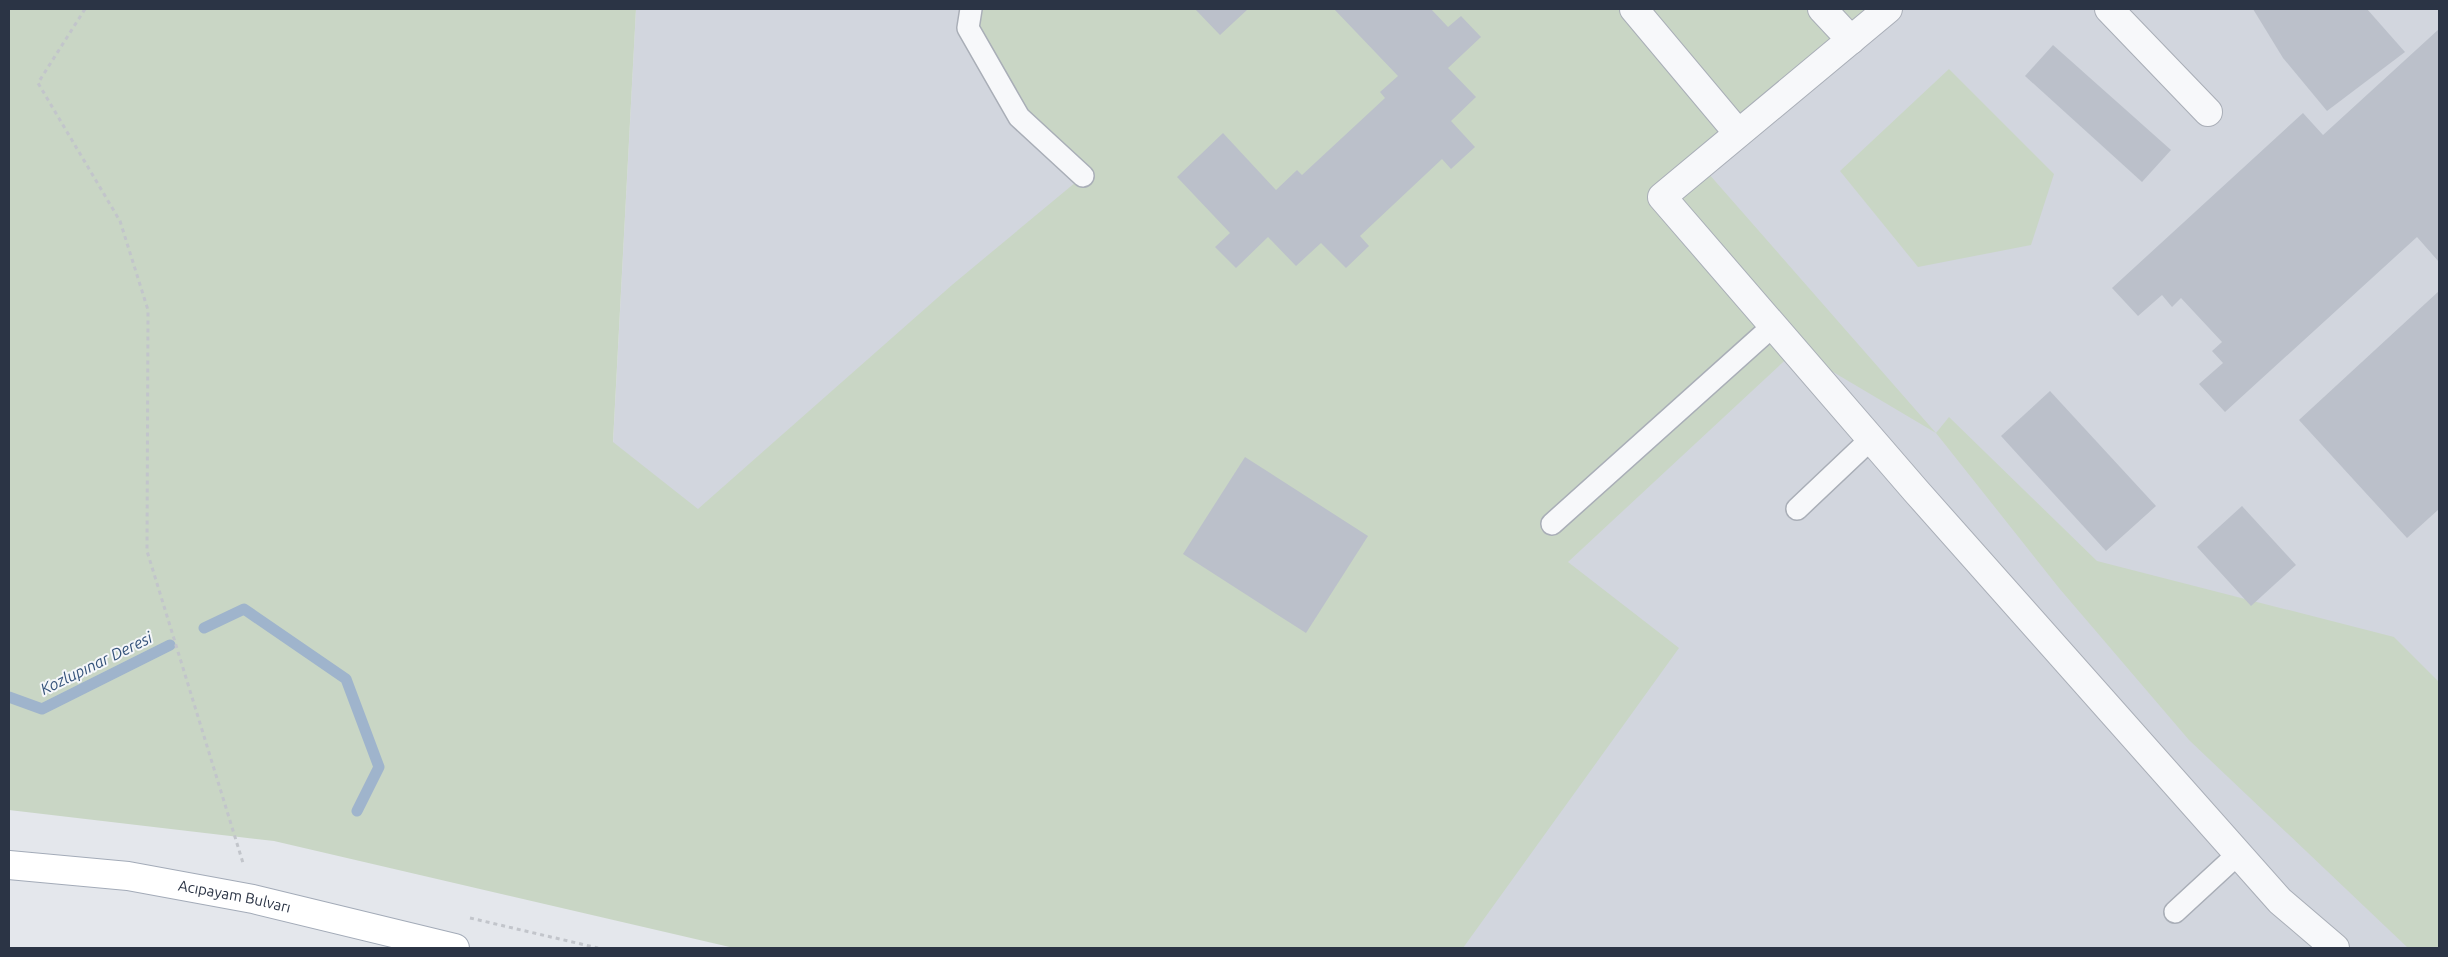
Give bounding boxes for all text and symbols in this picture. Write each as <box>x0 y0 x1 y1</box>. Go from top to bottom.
water label: Kozlupınar Deresi <box>37 628 156 698</box>
street label: Acıpayam Bulvarı <box>177 876 293 916</box>

